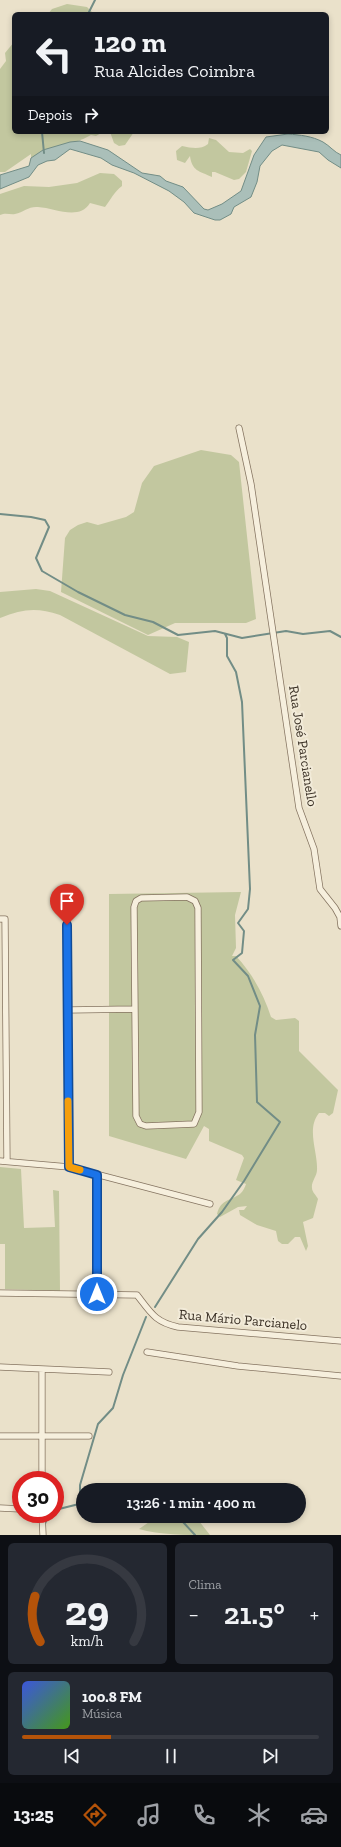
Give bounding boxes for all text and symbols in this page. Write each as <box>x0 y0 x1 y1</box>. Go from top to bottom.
text: 120 m <box>94 26 166 59</box>
icon: left <box>28 28 80 80</box>
text: Rua Alcides Coimbra <box>94 60 255 82</box>
icon: right <box>80 104 102 126</box>
text: Depois <box>28 106 72 124</box>
street label: Rua José Parcianello <box>285 684 321 808</box>
pin <box>50 884 84 925</box>
icon: arrive <box>56 890 78 912</box>
position arrow <box>76 1273 118 1315</box>
street label: Rua Mário Parcianelo <box>178 1306 308 1334</box>
speed limit sign: 30 <box>12 1471 64 1523</box>
text: 13:26 · 1 min · 400 m <box>126 1494 256 1512</box>
text: Clima <box>189 1577 222 1592</box>
text: 29 <box>65 1585 110 1635</box>
text: 21.5° <box>224 1596 285 1632</box>
text: − <box>189 1601 199 1628</box>
text: + <box>310 1601 319 1628</box>
text: km/h <box>71 1632 104 1649</box>
text: 100.8 FM <box>82 1688 142 1706</box>
text: Música <box>82 1706 122 1721</box>
icon: previous <box>61 1745 83 1767</box>
icon: pause <box>160 1745 182 1767</box>
icon: next <box>259 1745 281 1767</box>
icon: directions <box>81 1801 109 1829</box>
icon: music <box>135 1801 163 1829</box>
icon: phone <box>190 1801 218 1829</box>
icon: climate <box>245 1801 273 1829</box>
icon: car <box>300 1801 328 1829</box>
text: 13:25 <box>13 1804 54 1826</box>

